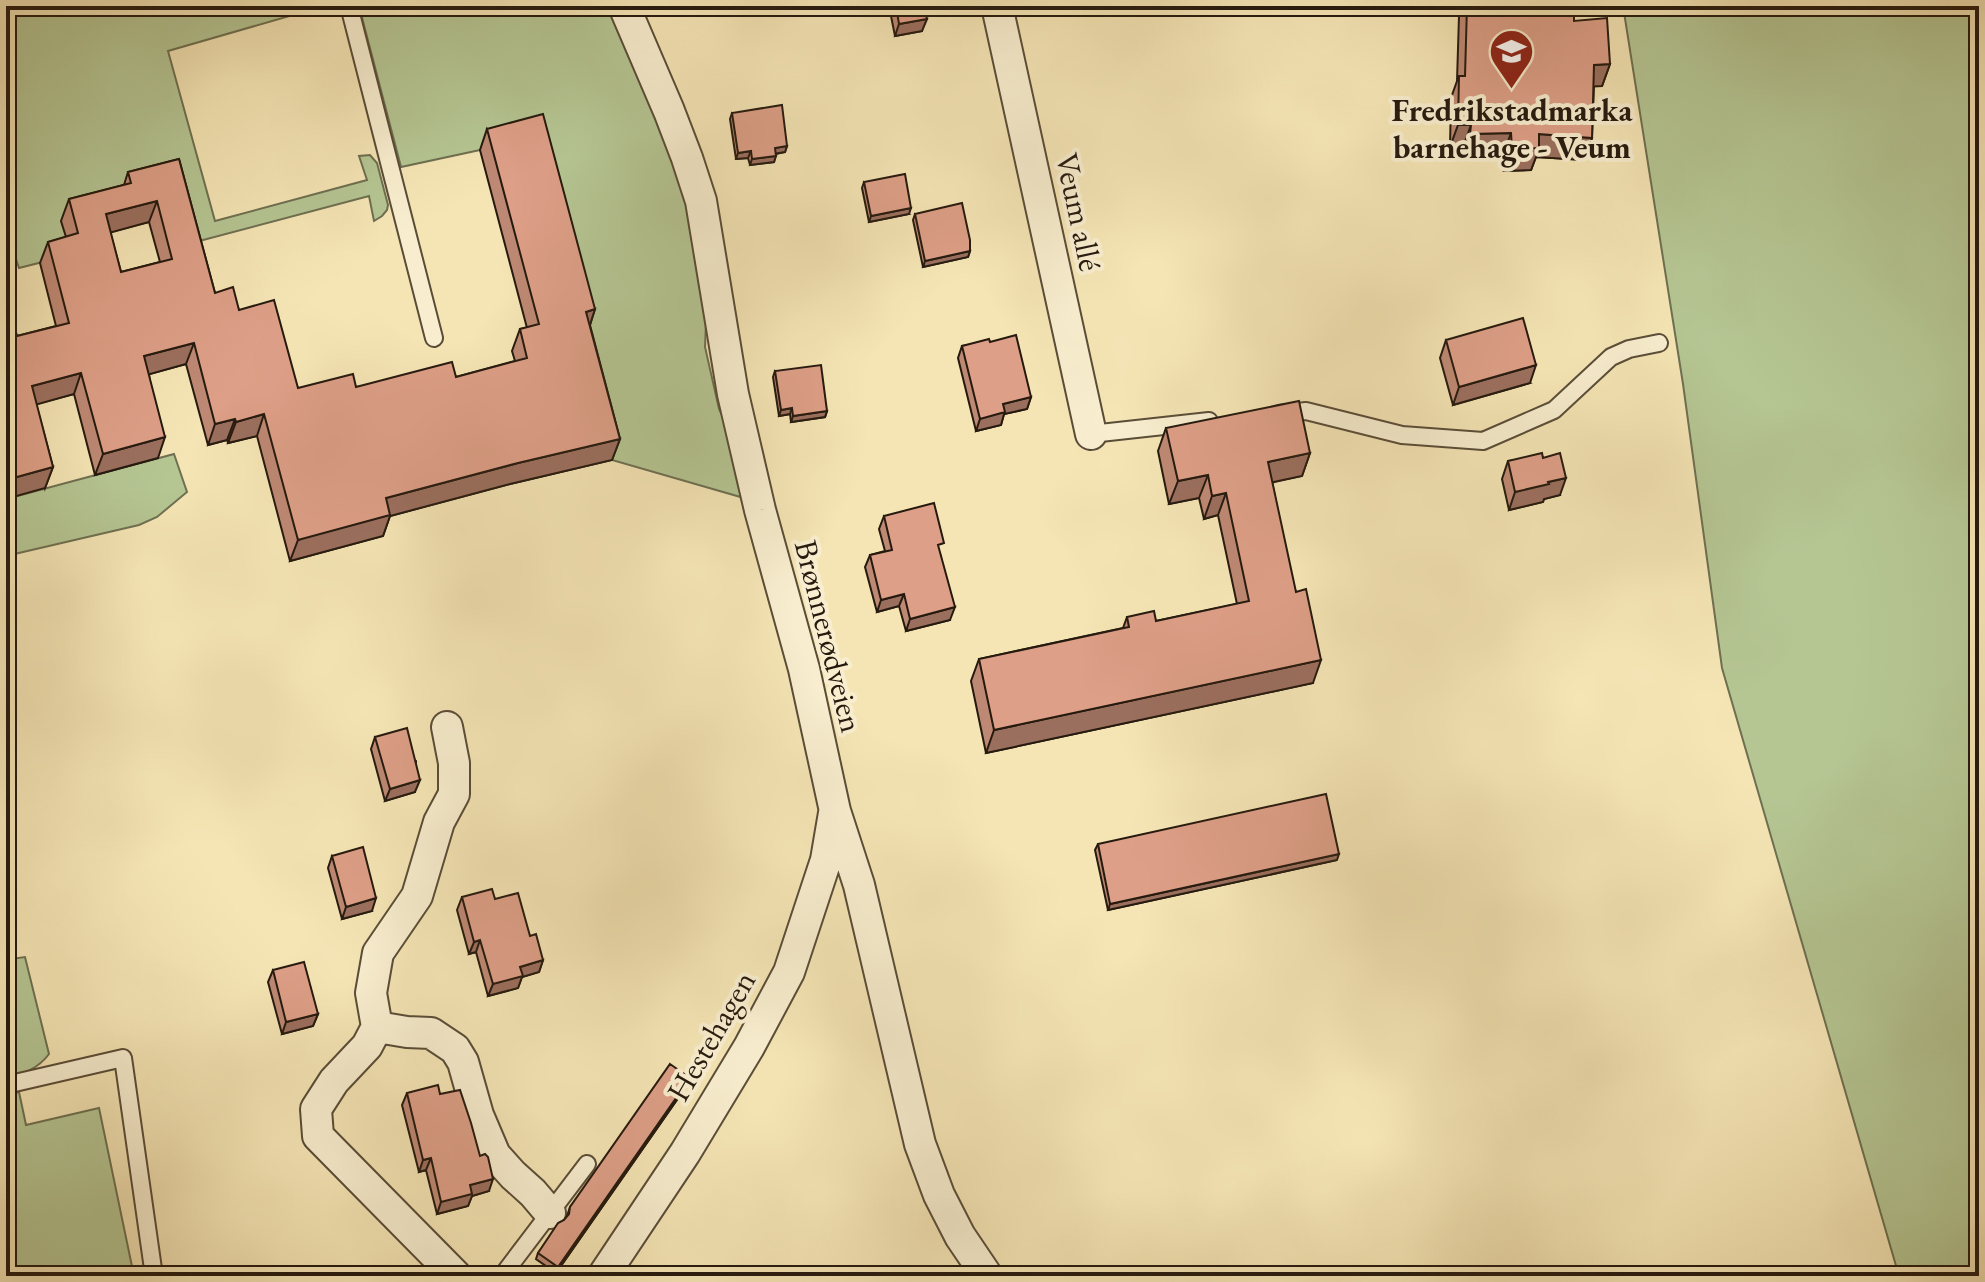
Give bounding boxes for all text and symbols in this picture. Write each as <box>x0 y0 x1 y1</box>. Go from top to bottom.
school or university icon: Fredrikstadmarka barnehage - Veum <box>1488 27 1536 90</box>
place label: Fredrikstadmarka barnehage - Veum <box>1392 89 1633 168</box>
street label: Veum allé <box>1046 149 1112 275</box>
street label: Brønnerødveien <box>785 536 873 737</box>
street label: Hestehagen <box>657 963 765 1109</box>

